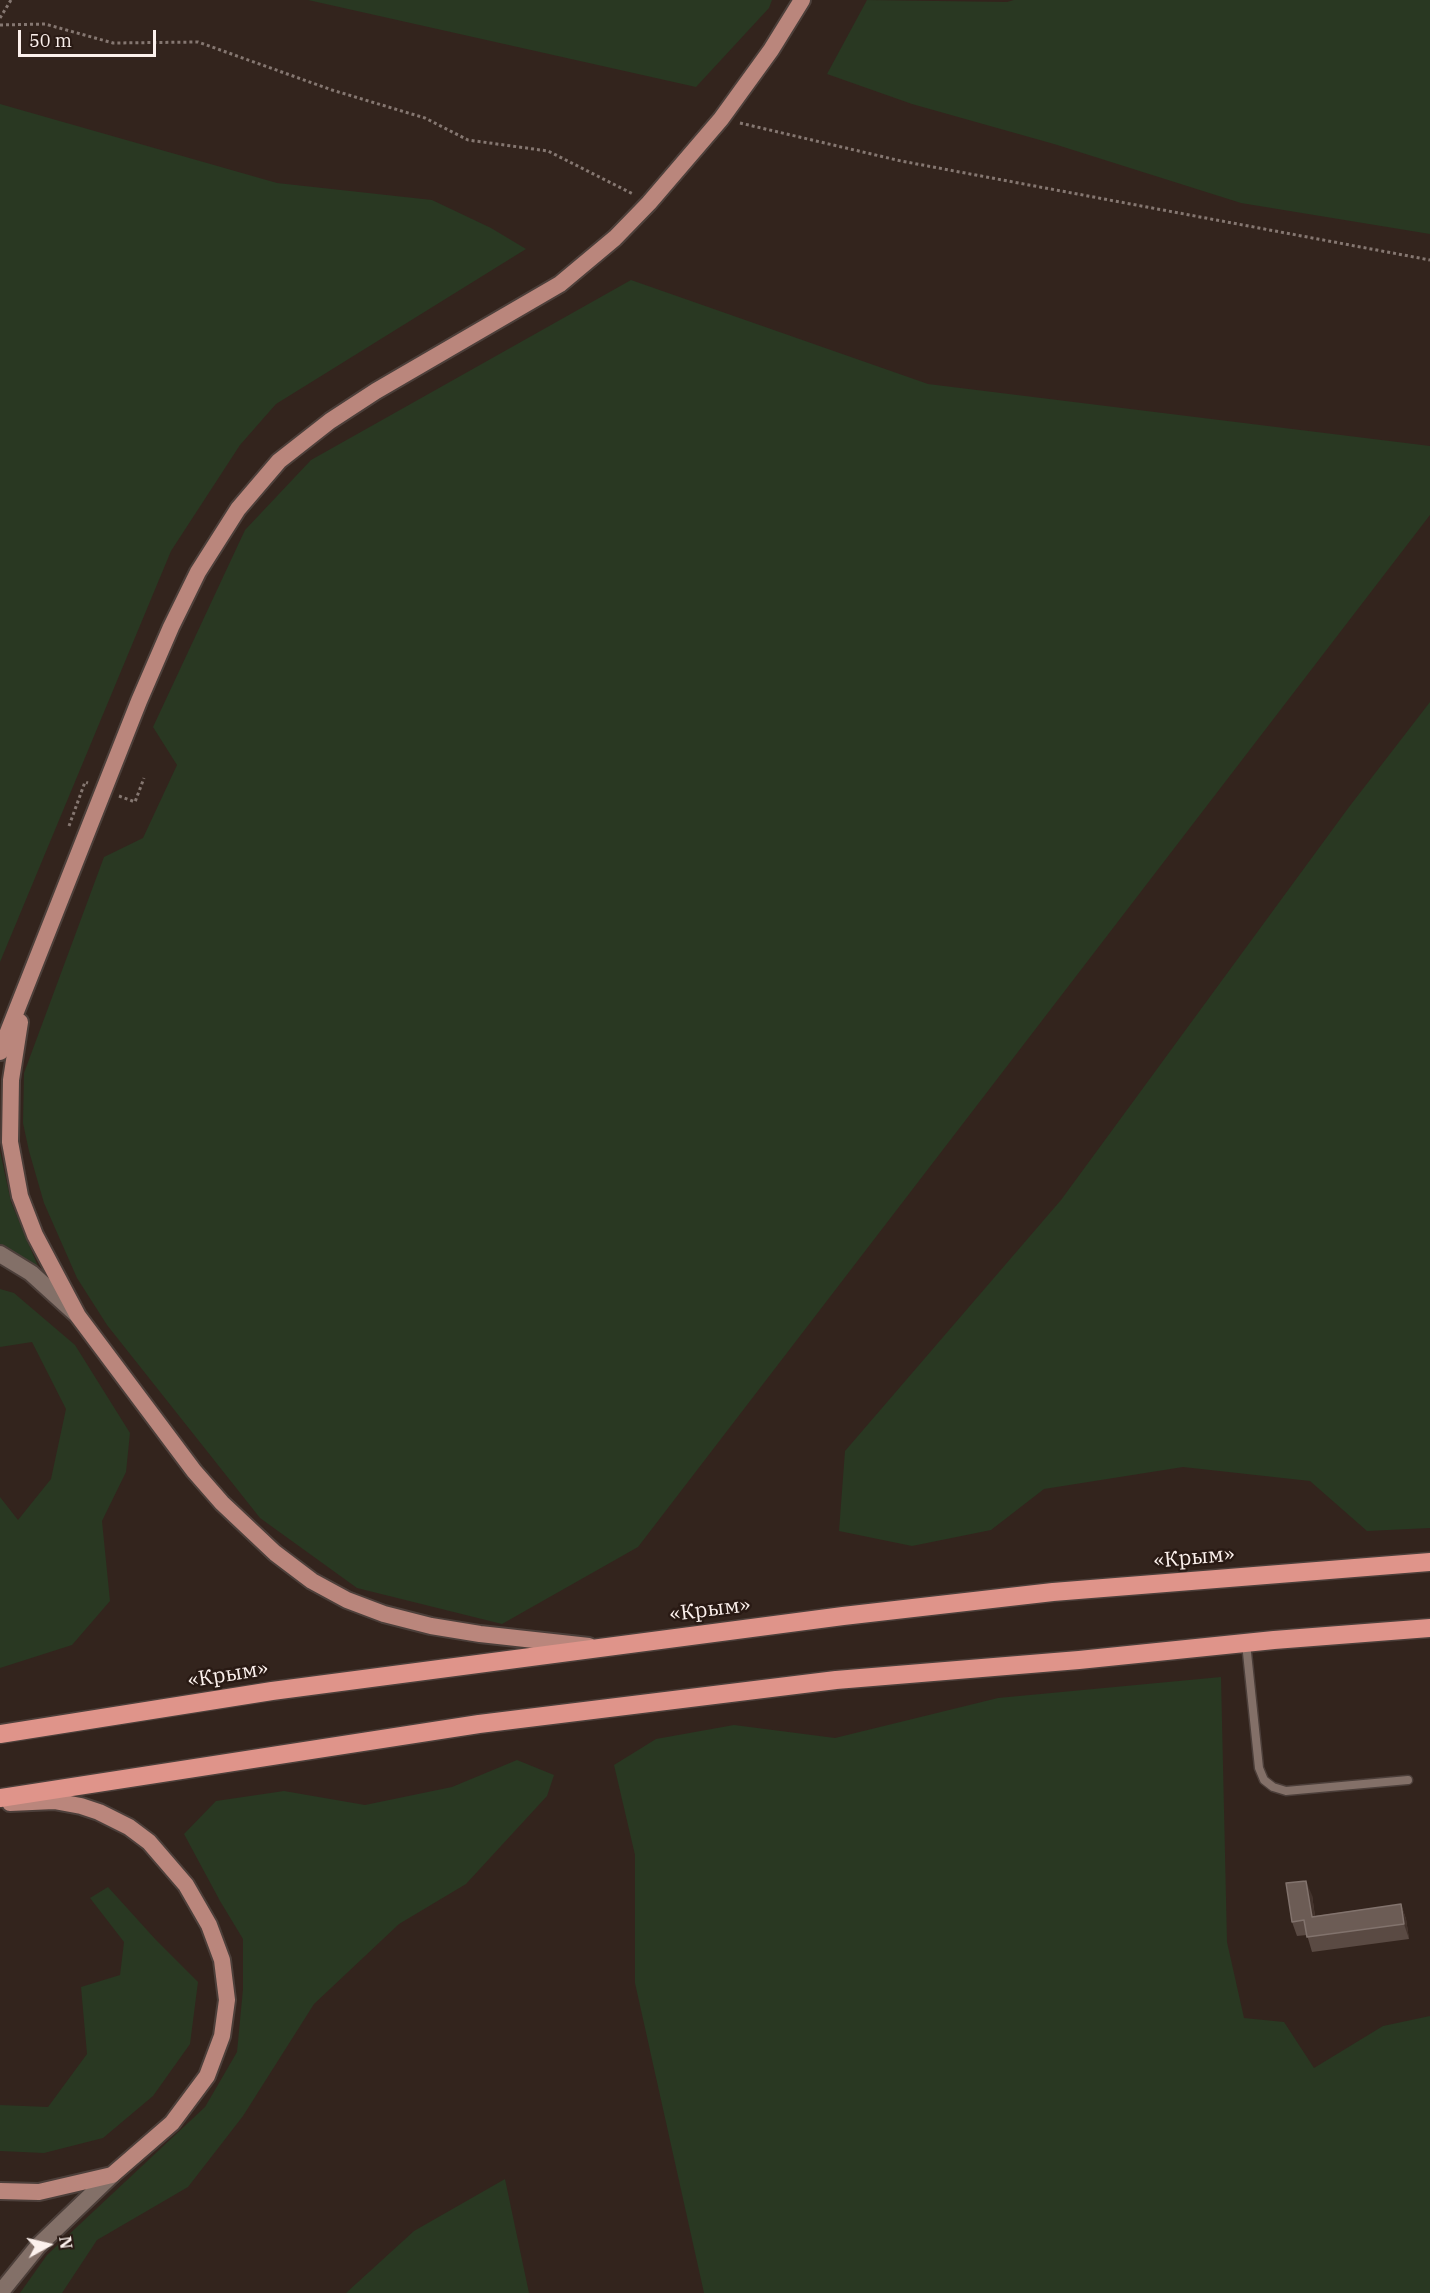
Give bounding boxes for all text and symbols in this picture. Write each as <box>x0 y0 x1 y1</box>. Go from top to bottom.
scale bar <box>21 18 159 56</box>
text: 50 m <box>29 29 72 52</box>
street label: «Крым» <box>1153 1542 1235 1574</box>
street label: «Крым» <box>668 1593 752 1627</box>
street label: «Крым» <box>186 1656 270 1694</box>
north arrow <box>18 2215 78 2275</box>
text: N <box>55 2235 77 2250</box>

